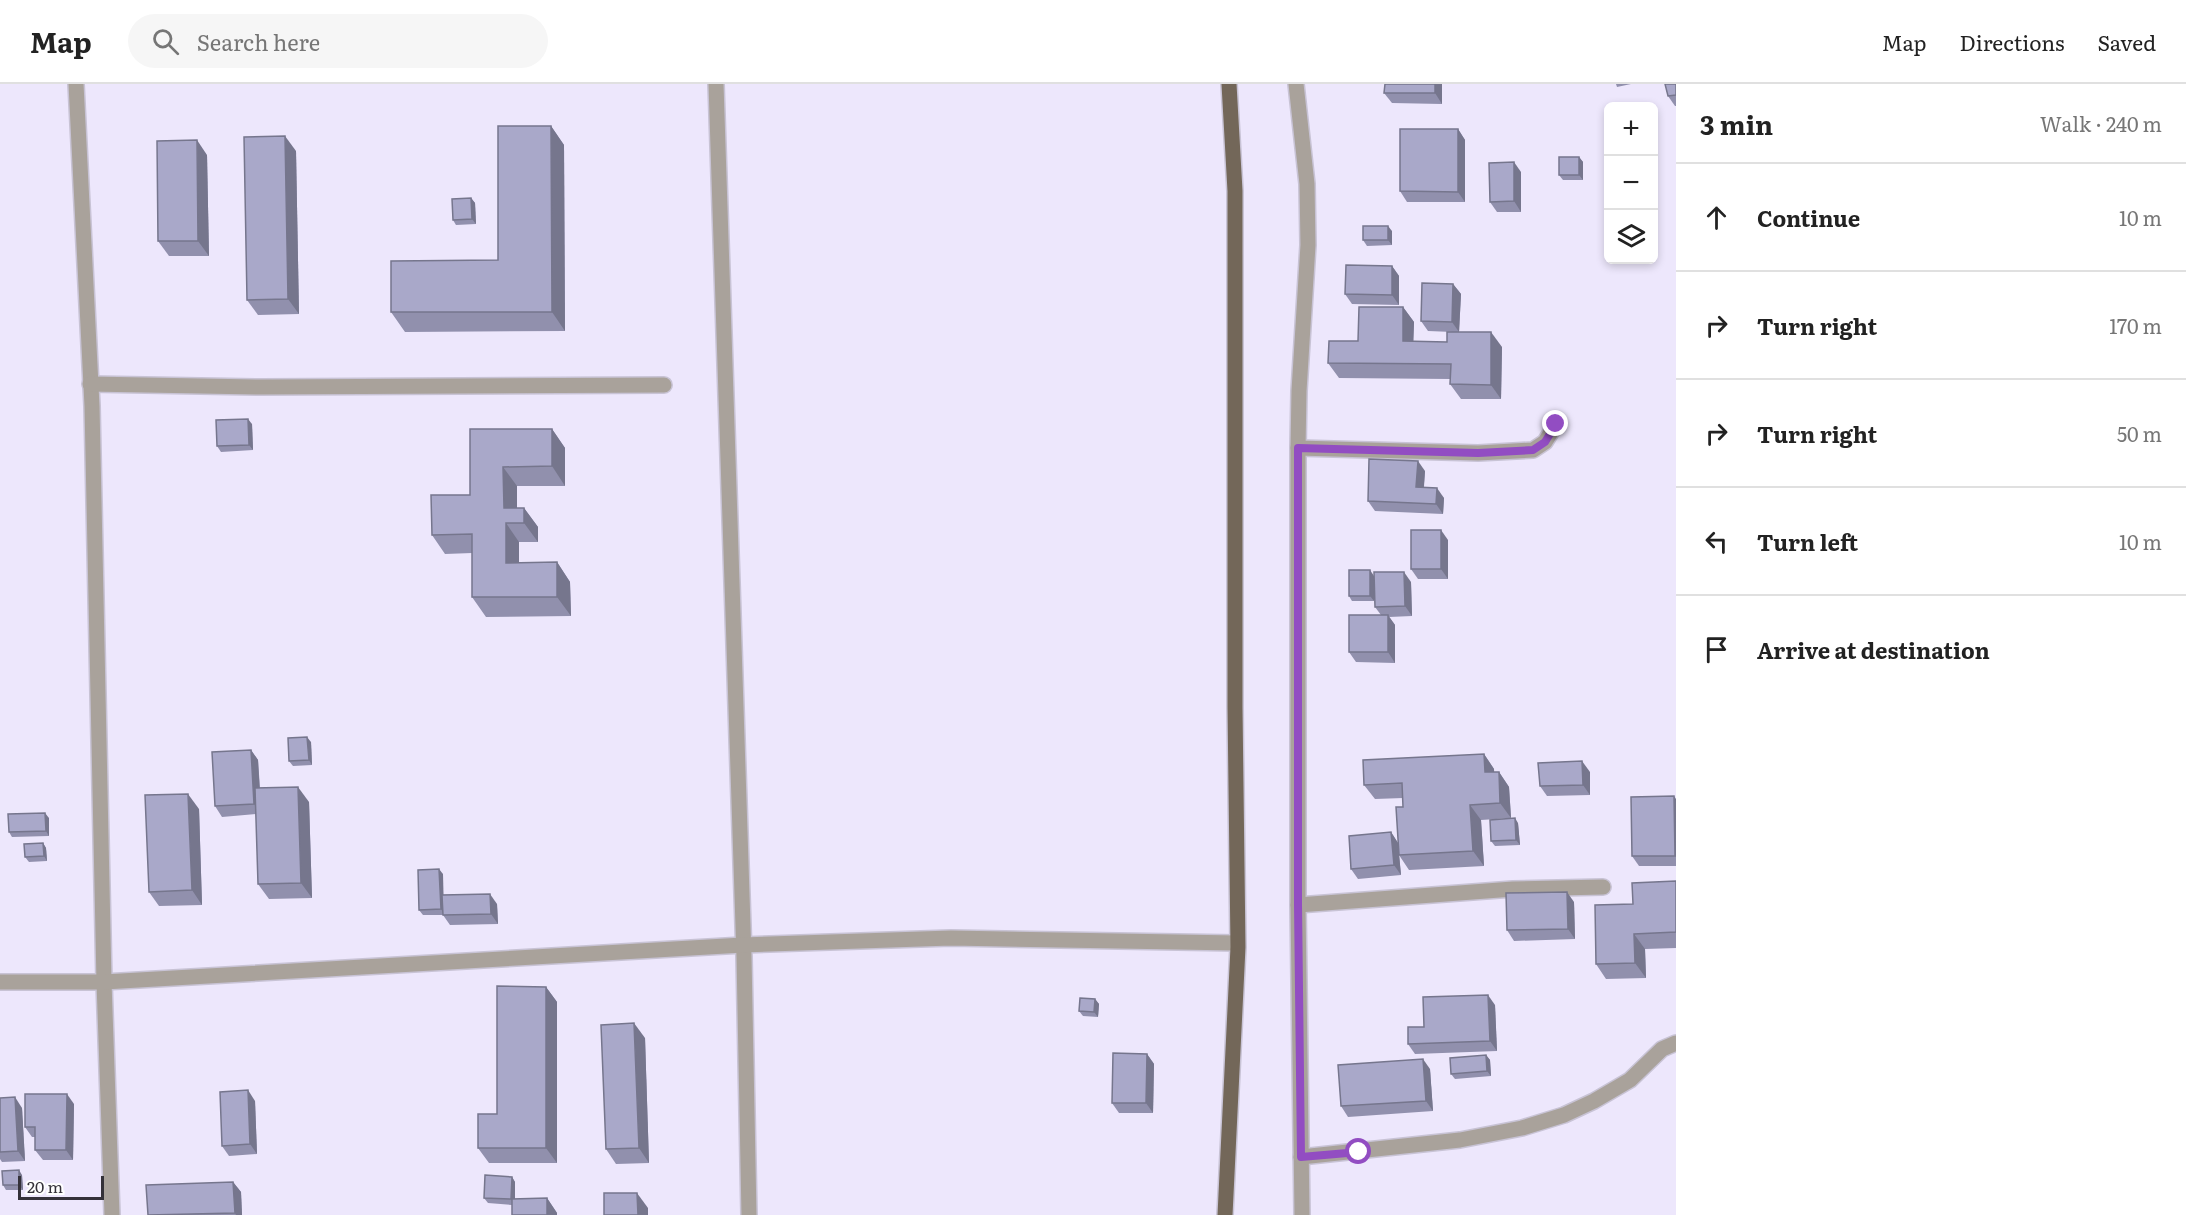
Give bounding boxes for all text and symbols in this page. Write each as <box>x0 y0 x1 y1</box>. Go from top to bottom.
search box <box>128 14 548 68</box>
text: Map <box>30 20 92 62</box>
icon: search <box>149 25 182 58</box>
text: Search here <box>197 25 320 58</box>
text: Map <box>1882 26 1927 57</box>
text: Directions <box>1960 26 2065 57</box>
text: Saved <box>2098 26 2156 57</box>
map controls <box>1604 102 1658 264</box>
button: + <box>1604 102 1658 156</box>
text: 3 min <box>1700 104 1773 143</box>
text: Walk · 240 m <box>2040 108 2162 138</box>
button: − <box>1604 156 1658 210</box>
icon: ahead <box>1700 201 1733 234</box>
text: Continue <box>1757 201 1860 234</box>
text: 10 m <box>2119 202 2162 232</box>
button: layers <box>1604 210 1658 264</box>
icon: right <box>1700 309 1733 342</box>
text: Turn right <box>1757 309 1877 342</box>
text: 170 m <box>2109 310 2162 340</box>
route end <box>1542 410 1568 436</box>
icon: right <box>1700 417 1733 450</box>
text: Turn right <box>1757 417 1877 450</box>
text: 50 m <box>2117 418 2162 448</box>
icon: left <box>1700 525 1733 558</box>
text: Turn left <box>1757 525 1858 558</box>
text: 10 m <box>2119 526 2162 556</box>
icon: arrive <box>1700 633 1733 666</box>
text: Arrive at destination <box>1757 633 1990 666</box>
route start <box>1345 1138 1371 1164</box>
scale bar <box>18 1173 104 1200</box>
text: 20 m <box>27 1174 63 1198</box>

